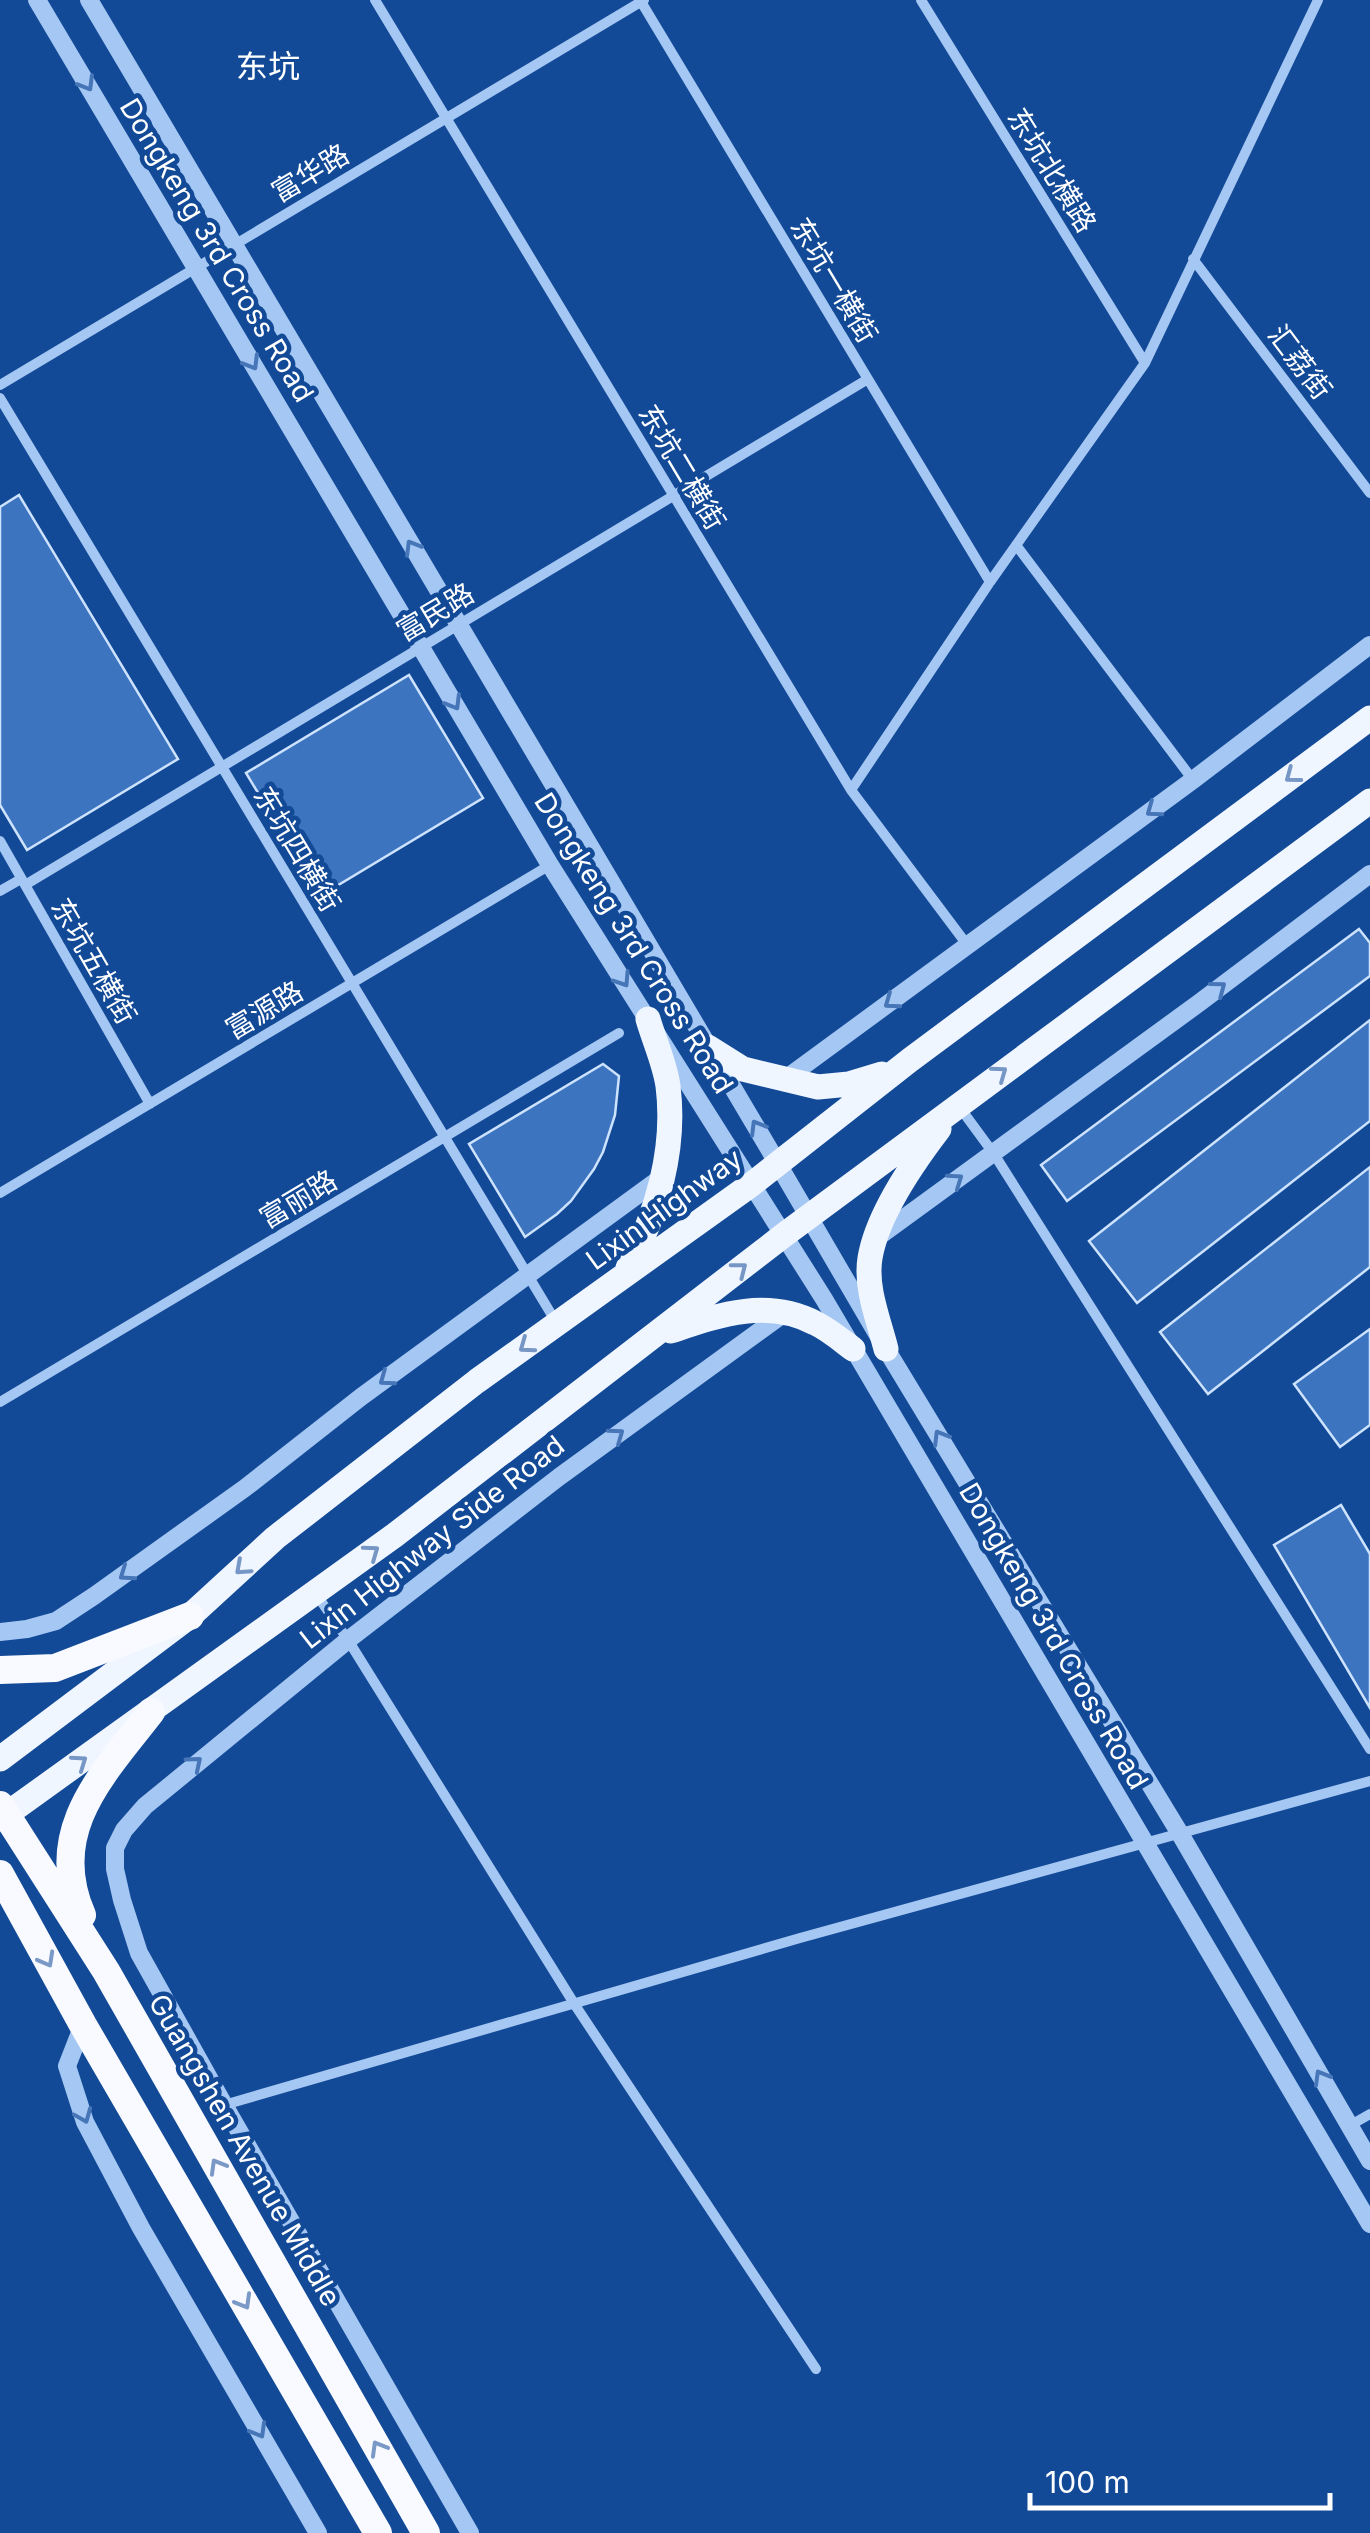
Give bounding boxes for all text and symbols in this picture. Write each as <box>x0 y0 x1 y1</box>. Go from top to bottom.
district label: 东坑 <box>236 47 300 86</box>
one-way arrow <box>75 73 94 91</box>
street label: Dongkeng 3rd Cross Road <box>113 92 321 408</box>
street label: 东坑北横路 <box>1000 102 1104 238</box>
street label: 富华路 <box>265 137 355 209</box>
street label: 东坑一横街 <box>783 211 885 349</box>
street label: 汇荔街 <box>1261 318 1339 406</box>
one-way arrow <box>240 353 260 371</box>
street label: 东坑二横街 <box>631 398 733 536</box>
one-way arrow <box>405 540 425 558</box>
street label: 富民路 <box>390 576 480 648</box>
one-way arrow <box>442 692 461 710</box>
one-way arrow <box>1285 764 1303 782</box>
street label: 东坑四横街 <box>246 780 348 918</box>
street label: Dongkeng 3rd Cross Road <box>527 786 741 1100</box>
one-way arrow <box>1146 798 1164 816</box>
street label: 东坑五横街 <box>44 892 144 1030</box>
one-way arrow <box>611 970 630 988</box>
street label: 富源路 <box>219 974 309 1046</box>
one-way arrow <box>1208 983 1226 1000</box>
one-way arrow <box>884 990 902 1008</box>
one-way arrow <box>989 1068 1007 1085</box>
one-way arrow <box>749 1120 769 1138</box>
street label: Lixin Highway <box>579 1141 749 1277</box>
street label: 富丽路 <box>253 1163 343 1235</box>
one-way arrow <box>945 1174 964 1192</box>
one-way arrow <box>729 1263 747 1280</box>
one-way arrow <box>518 1333 537 1352</box>
one-way arrow <box>379 1367 397 1385</box>
street label: Lixin Highway Side Road <box>293 1428 571 1656</box>
one-way arrow <box>606 1429 624 1447</box>
one-way arrow <box>933 1430 952 1448</box>
street label: Dongkeng 3rd Cross Road <box>952 1477 1156 1795</box>
one-way arrow <box>361 1546 379 1564</box>
one-way arrow <box>236 1556 254 1574</box>
one-way arrow <box>119 1562 137 1580</box>
one-way arrow <box>68 1756 87 1774</box>
one-way arrow <box>184 1757 202 1775</box>
one-way arrow <box>35 1949 54 1968</box>
street label: Guangshen Avenue Middle <box>142 1988 348 2312</box>
one-way arrow <box>1314 2070 1333 2088</box>
one-way arrow <box>72 2106 92 2124</box>
one-way arrow <box>209 2159 229 2177</box>
one-way arrow <box>232 2291 251 2309</box>
one-way arrow <box>246 2420 266 2438</box>
one-way arrow <box>370 2441 390 2459</box>
scale bar <box>1030 2448 1330 2510</box>
text: 100 m <box>1045 2464 1130 2500</box>

